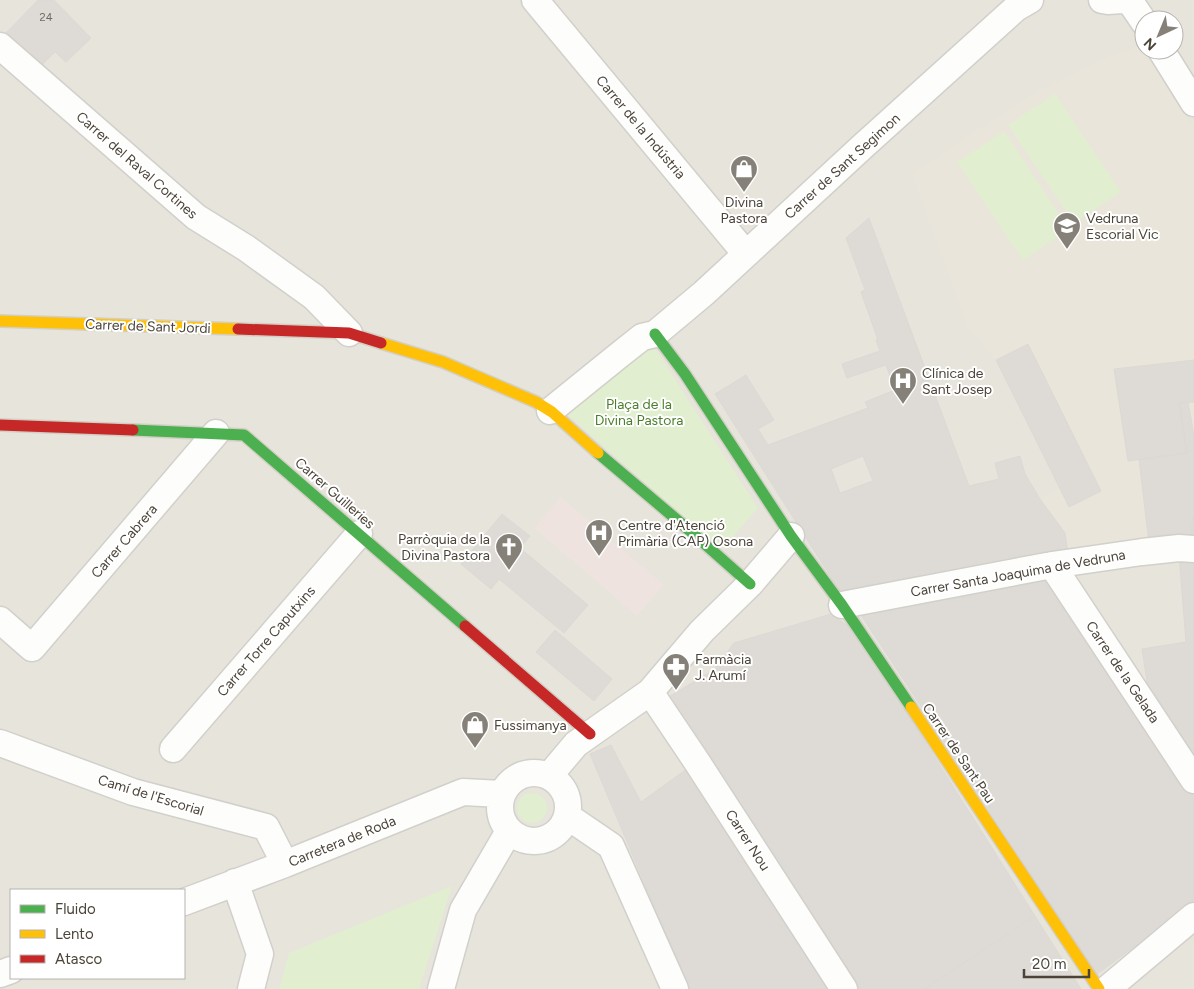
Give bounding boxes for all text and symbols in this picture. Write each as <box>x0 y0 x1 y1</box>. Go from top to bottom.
north arrow <box>1134 10 1184 60</box>
house number: 24 <box>40 11 53 24</box>
text: N <box>1141 34 1160 54</box>
street label: Carrer de la Indústria <box>592 72 689 183</box>
street label: Carrer del Raval Cortines <box>73 108 201 223</box>
street label: Carrer de Sant Segimon <box>781 110 904 223</box>
shop icon: Divina Pastora <box>729 154 759 193</box>
place label: Divina Pastora <box>721 194 767 227</box>
place label: Vedruna Escorial Vic <box>1086 210 1159 243</box>
school or university icon: Vedruna Escorial Vic <box>1052 211 1082 250</box>
street label: Carrer de Sant Jordi <box>85 316 211 337</box>
place label: Clínica de Sant Josep <box>922 365 992 398</box>
hospital icon: Clínica de Sant Josep <box>888 366 918 405</box>
park label: Plaça de la Divina Pastora <box>595 396 683 429</box>
street label: Carrer Guilleries <box>291 454 378 533</box>
street label: Carrer Cabrera <box>88 501 161 582</box>
place label: Centre d'Atenció Primària (CAP) Osona <box>618 517 753 550</box>
hospital icon: Centre d'Atenció Primària (CAP) Osona <box>584 518 614 557</box>
place label: Parròquia de la Divina Pastora <box>398 531 490 564</box>
church icon: Parròquia de la Divina Pastora <box>494 532 524 571</box>
street label: Carrer Santa Joaquima de Vedruna <box>909 546 1127 601</box>
street label: Carrer Torre Caputxins <box>214 583 319 700</box>
street label: Carrer de la Gelada <box>1082 618 1163 727</box>
place label: Farmàcia J. Arumí <box>695 651 751 684</box>
pharmacy icon: Farmàcia J. Arumí <box>661 652 691 691</box>
street label: Carrer de Sant Pau <box>919 700 998 807</box>
shop icon: Fussimanya <box>460 710 490 749</box>
place label: Fussimanya <box>494 717 567 734</box>
street label: Camí de l'Escorial <box>96 771 206 820</box>
street label: Carrer Nou <box>722 807 774 874</box>
street label: Carretera de Roda <box>286 812 398 871</box>
legend <box>10 889 185 979</box>
text: Fluido <box>55 900 96 918</box>
text: Lento <box>55 925 94 943</box>
scale bar <box>1024 946 1089 978</box>
text: Atasco <box>55 950 103 968</box>
text: 20 m <box>1032 955 1066 973</box>

